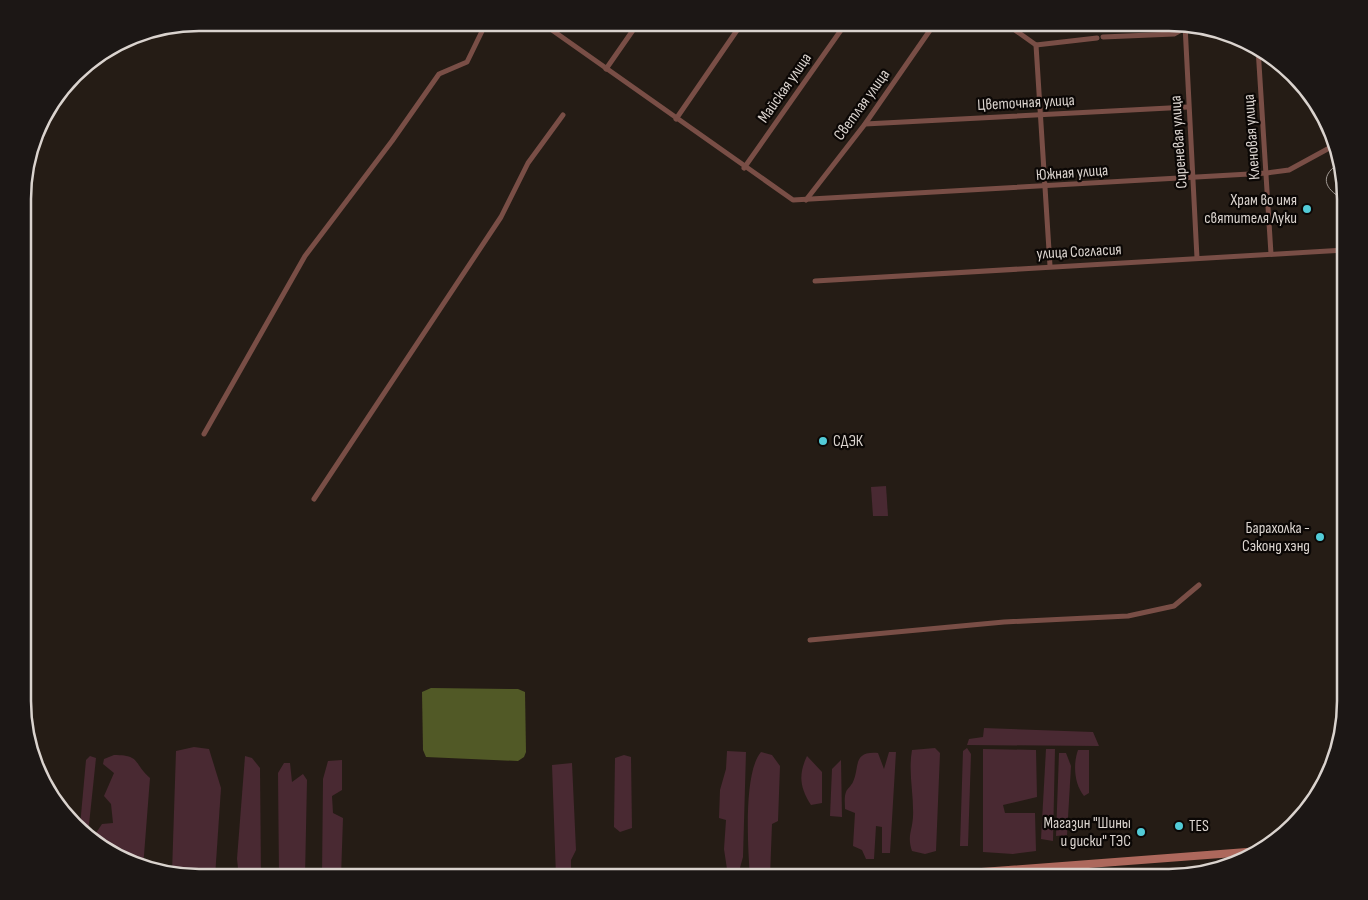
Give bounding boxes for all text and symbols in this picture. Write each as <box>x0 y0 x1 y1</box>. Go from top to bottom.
street label: Майская улица <box>754 49 816 127</box>
street label: Светлая улица <box>830 66 894 144</box>
street label: Цветочная улица <box>977 91 1075 115</box>
street label: Кленовая улица <box>1240 94 1264 180</box>
street label: Сиреневая улица <box>1166 95 1192 189</box>
street label: Южная улица <box>1035 161 1109 185</box>
place label: Храм во имя святителя Луки <box>1204 191 1297 228</box>
marker: Храм во имя святителя Луки <box>1301 203 1313 215</box>
street label: улица Согласия <box>1036 240 1122 264</box>
place label: СДЭК <box>833 432 864 451</box>
marker: СДЭК <box>817 435 829 447</box>
place label: Барахолка - Сэконд хэнд <box>1242 519 1310 556</box>
marker: Барахолка - Сэконд хэнд <box>1314 531 1326 543</box>
place label: Магазин "Шины и диски" ТЭС <box>1043 814 1131 851</box>
place label: TES <box>1189 817 1209 836</box>
marker: TES <box>1173 820 1185 832</box>
marker: Магазин "Шины и диски" ТЭС <box>1135 826 1147 838</box>

